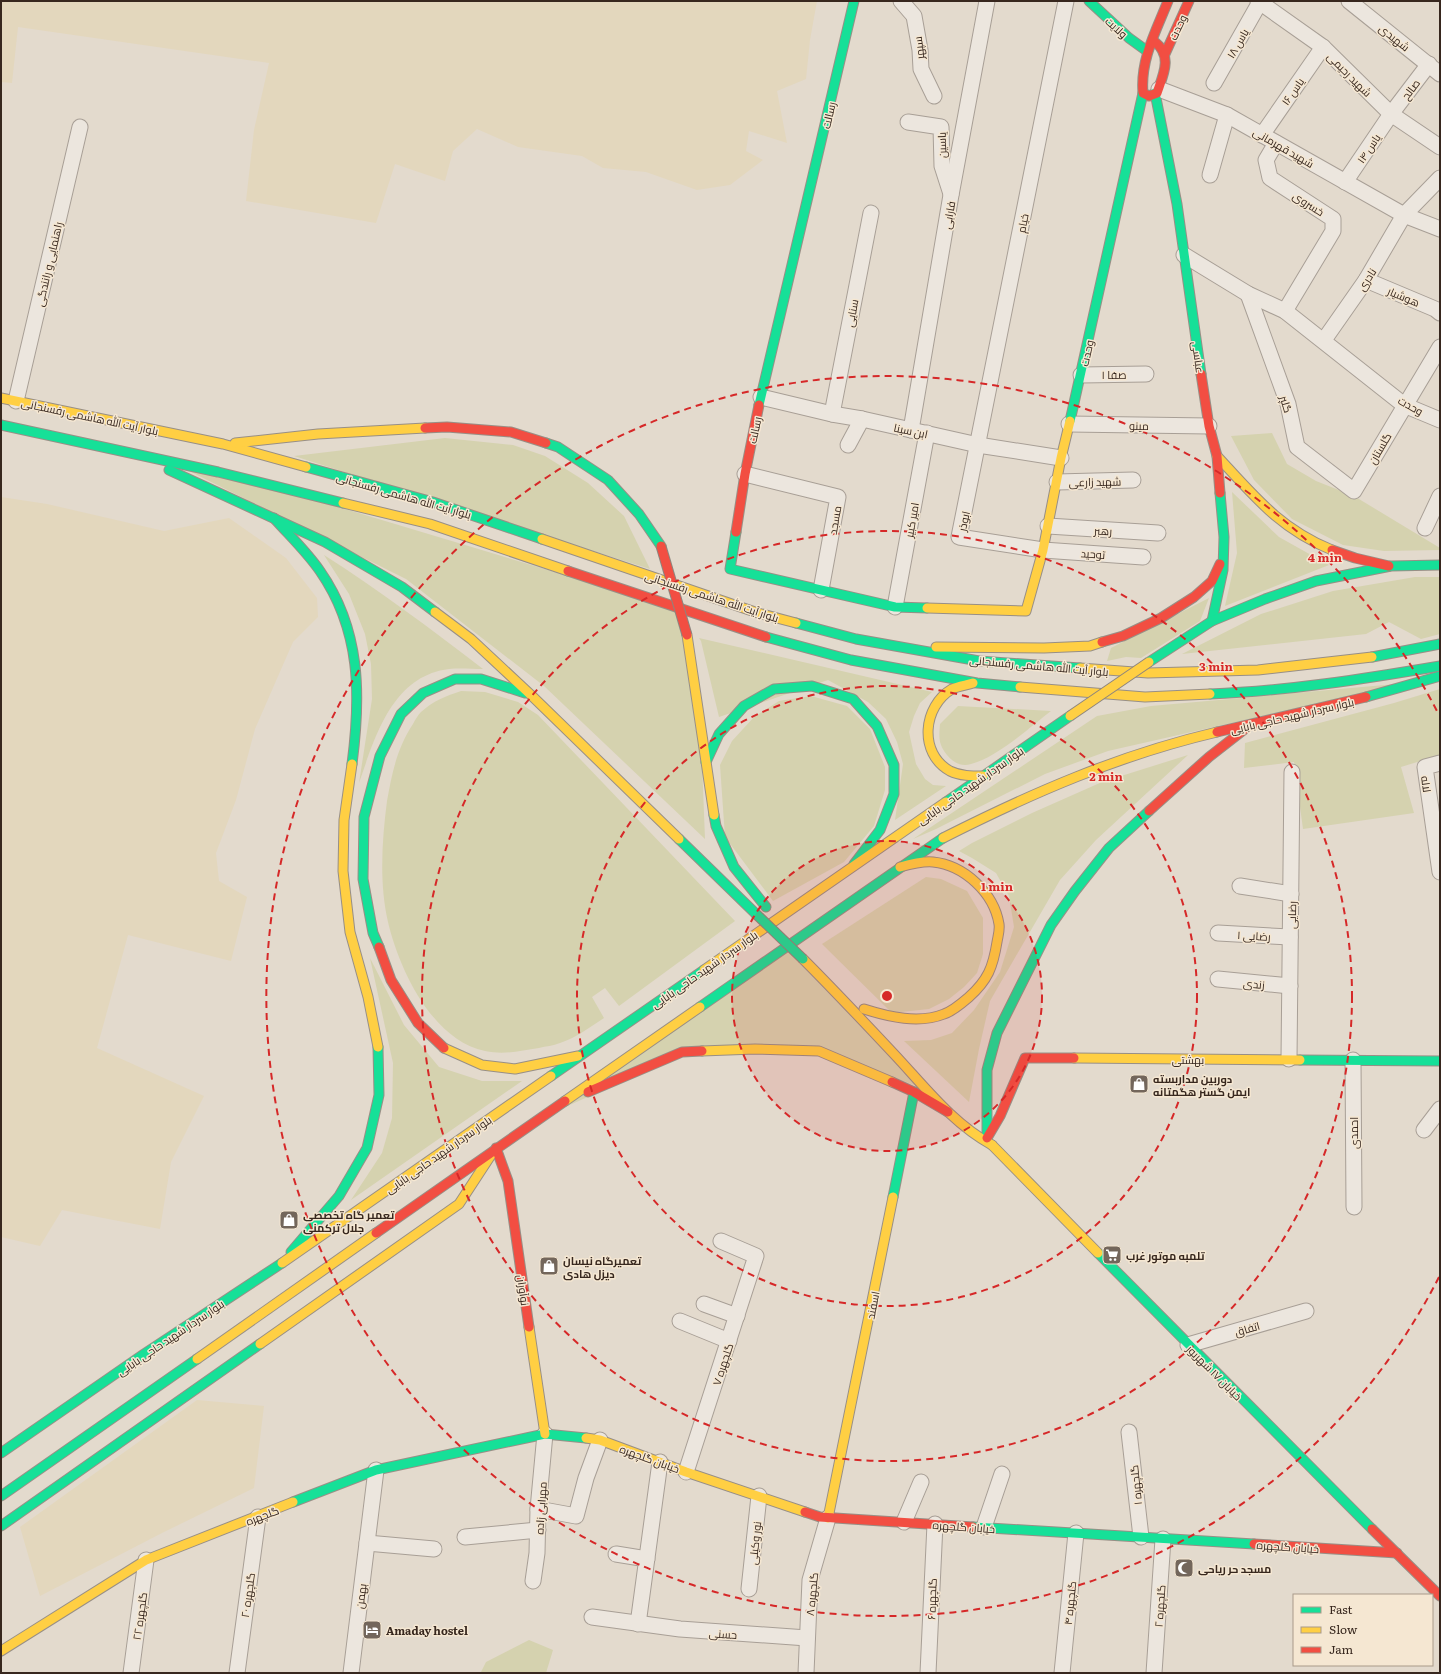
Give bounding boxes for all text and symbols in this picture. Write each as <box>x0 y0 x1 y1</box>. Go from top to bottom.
street label: وحدت <box>1164 12 1190 42</box>
street label: ولایت <box>1102 13 1132 41</box>
street label: شهیدی <box>1376 20 1414 54</box>
street label: یاس ۱۸ <box>1222 25 1252 61</box>
street label: سپهر <box>909 36 927 61</box>
street label: شهید رحیمی <box>1324 48 1376 100</box>
street label: یاس ۱۶ <box>1277 74 1307 108</box>
street label: صالح <box>1397 75 1424 103</box>
street label: رسالت <box>817 100 839 130</box>
street label: شهید قهرمانی <box>1251 123 1317 171</box>
street label: یاس ۱۴ <box>1352 130 1384 166</box>
street label: یاسین <box>933 132 949 158</box>
street label: خسروی <box>1290 187 1328 219</box>
street label: فارابی <box>938 200 958 230</box>
street label: خیام <box>1012 212 1033 234</box>
street label: راهنمایی و رانندگی <box>30 220 66 308</box>
street label: نادری <box>1353 264 1379 294</box>
street label: هوشیار <box>1384 282 1423 310</box>
street label: سنایی <box>840 298 862 328</box>
street label: وحدت <box>1075 338 1097 368</box>
street label: عباسی <box>1189 340 1209 374</box>
street label: صفا ۱ <box>1102 366 1126 382</box>
street label: گلپر <box>1277 392 1297 415</box>
street label: وحدت <box>1395 392 1427 418</box>
street label: بلوار آیت الله هاشمی رفسنجانی <box>20 394 160 438</box>
street label: رسالت <box>743 415 765 445</box>
street label: مینو <box>1129 417 1149 433</box>
street label: ابن سینا <box>892 419 930 441</box>
street label: گلستان <box>1364 429 1394 467</box>
street label: بلوار آیت الله هاشمی رفسنجانی <box>335 468 473 522</box>
street label: شهید زارعی <box>1069 473 1121 489</box>
street label: امیر کبیر <box>900 501 922 540</box>
street label: مسجد <box>824 504 844 536</box>
street label: ابوذر <box>953 509 973 534</box>
street label: رهبر <box>1093 521 1113 538</box>
street label: توحید <box>1080 544 1106 562</box>
text: 4 min <box>1308 548 1343 566</box>
street label: بلوار آیت الله هاشمی رفسنجانی <box>643 567 781 625</box>
street label: بلوار آیت الله هاشمی رفسنجانی <box>969 651 1109 679</box>
text: 3 min <box>1199 657 1234 675</box>
street label: بلوار سردار شهید حاجی بابایی <box>1229 693 1355 737</box>
street label: بلوار سردار شهید حاجی بابایی <box>914 742 1026 828</box>
text: 2 min <box>1089 767 1123 785</box>
street label: لاله <box>1418 775 1436 793</box>
text: 1 min <box>981 877 1014 895</box>
street label: رضایی <box>1283 901 1299 929</box>
street label: بلوار سردار شهید حاجی بابایی <box>648 926 760 1012</box>
street label: رضایی ۱ <box>1237 926 1271 944</box>
street label: زندی <box>1243 974 1266 992</box>
centre of rings <box>880 989 894 1003</box>
street label: بهشتی <box>1172 1051 1204 1067</box>
place label: دوربین مداربسته ایمن گستر هگمتانه <box>1153 1070 1250 1099</box>
shop icon: دوربین مداربسته ایمن گستر هگمتانه <box>1128 1073 1150 1095</box>
street label: بلوار سردار شهید حاجی بابایی <box>382 1111 494 1197</box>
street label: احمدی <box>1345 1117 1361 1149</box>
place label: تعمیر گاه تخصصی جلال ترکمنی <box>303 1206 395 1235</box>
shop icon: تعمیر گاه تخصصی جلال ترکمنی <box>278 1209 300 1231</box>
supermarket icon: تلمبه موتور غرب <box>1101 1244 1123 1266</box>
place label: تلمبه موتور غرب <box>1126 1247 1206 1264</box>
place label: تعمیرگاه نیسان دیزل هادی <box>563 1252 642 1281</box>
shop icon: تعمیرگاه نیسان دیزل هادی <box>538 1255 560 1277</box>
street label: نوآوران <box>514 1273 534 1307</box>
street label: اسفند <box>861 1290 883 1320</box>
street label: بلوار سردار شهید حاجی بابایی <box>113 1295 227 1379</box>
street label: اتفاق <box>1232 1317 1262 1339</box>
street label: خیابان ۱۷ شهریور <box>1183 1340 1246 1403</box>
street label: گلچهره ۷ <box>708 1341 736 1387</box>
street label: خیابان گلچهره <box>618 1440 682 1476</box>
street label: گلچهره ۱ <box>1125 1464 1145 1506</box>
street label: مهرابی زاده <box>530 1481 550 1535</box>
street label: گلچهره <box>243 1501 281 1529</box>
street label: خیابان گلچهره <box>932 1516 996 1536</box>
street label: نور وکیلی <box>744 1520 764 1566</box>
street label: خیابان گلچهره <box>1256 1536 1320 1556</box>
mosque icon: مسجد حر ریاحی <box>1173 1557 1195 1579</box>
place label: مسجد حر ریاحی <box>1198 1560 1271 1576</box>
street label: گلچهره ۲۰ <box>236 1572 258 1618</box>
street label: گلچهره ۸ <box>801 1572 821 1616</box>
street label: گلچهره ۶ <box>922 1578 940 1620</box>
street label: گلچهره ۴ <box>1059 1580 1079 1626</box>
street label: بهمن <box>351 1582 369 1610</box>
street label: گلچهره ۲ <box>1150 1584 1168 1628</box>
street label: گلچهره ۲۲ <box>128 1591 150 1641</box>
legend <box>1293 1594 1433 1666</box>
text: Fast <box>1329 1600 1353 1618</box>
hotel icon: Amaday hostel <box>361 1619 383 1641</box>
text: Slow <box>1329 1620 1358 1638</box>
place label: Amaday hostel <box>386 1622 468 1638</box>
street label: حسنی <box>708 1624 738 1642</box>
text: Jam <box>1329 1640 1354 1658</box>

